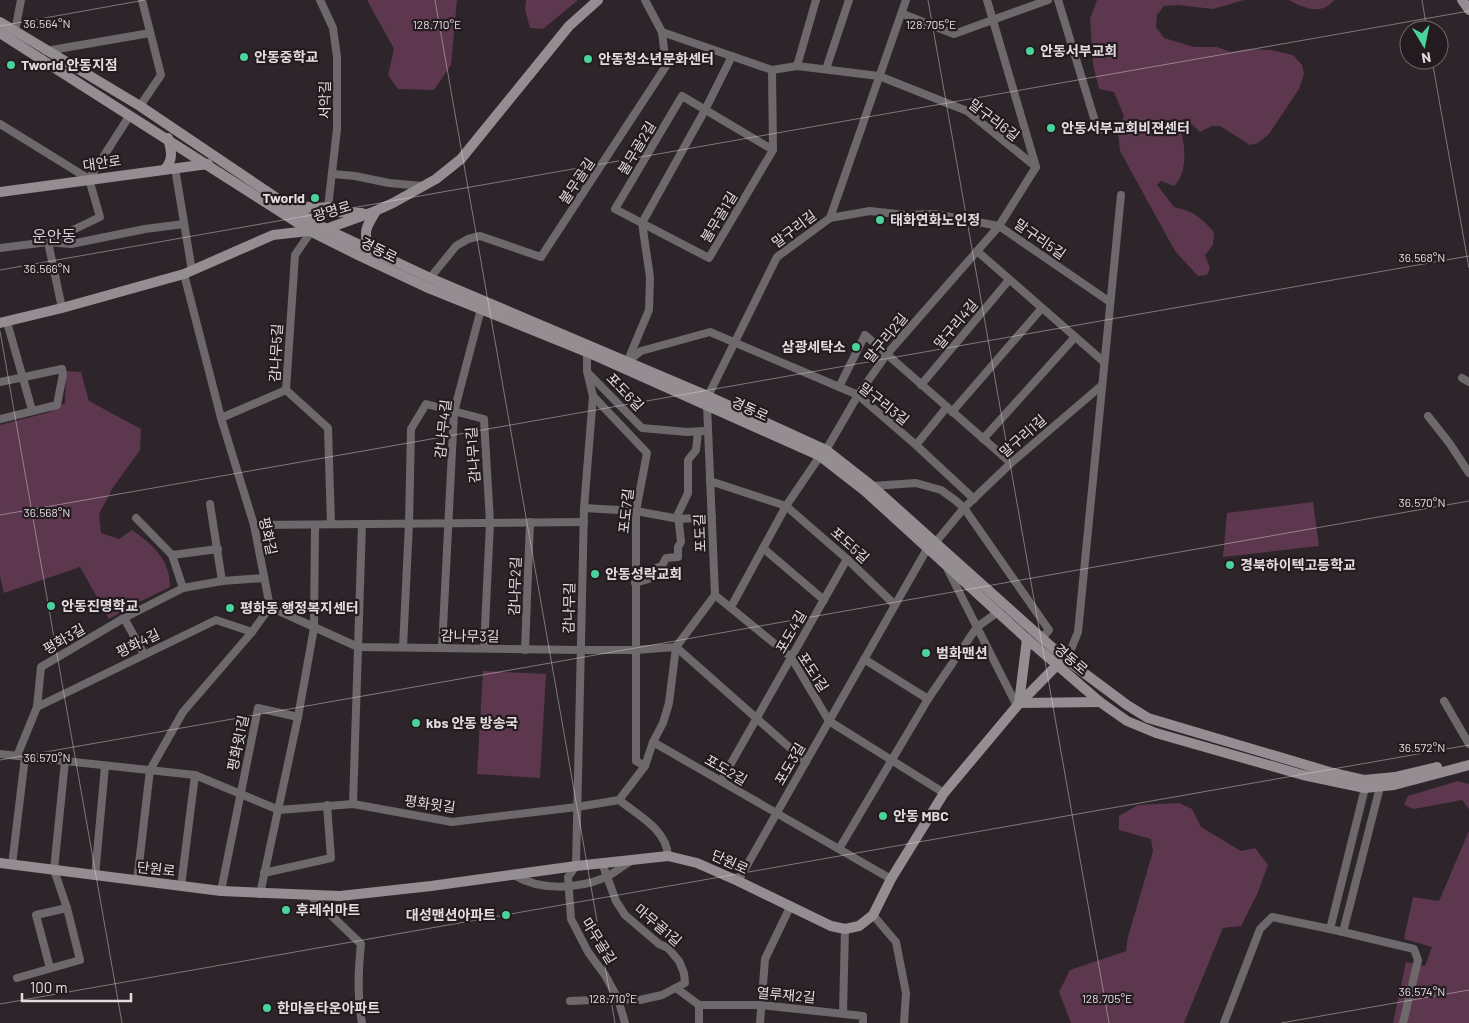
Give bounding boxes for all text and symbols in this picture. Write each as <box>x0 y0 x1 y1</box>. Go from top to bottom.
text: 36.564°N <box>23 16 71 30</box>
text: 128.710°E <box>413 17 461 31</box>
text: 128.705°E <box>906 17 956 31</box>
north arrow <box>1399 20 1449 70</box>
place label: 안동서부교회 <box>1040 42 1117 59</box>
marker: 안동서부교회 <box>1024 45 1036 57</box>
place label: 안동중학교 <box>254 48 319 65</box>
text: N <box>1420 49 1432 67</box>
place label: 안동청소년문화센터 <box>598 50 714 67</box>
marker: 안동중학교 <box>238 51 250 63</box>
marker: 안동청소년문화센터 <box>582 53 594 65</box>
place label: Tworld 안동지점 <box>21 56 118 73</box>
marker: Tworld 안동지점 <box>5 59 17 71</box>
street label: 서악길 <box>316 81 333 119</box>
street label: 말구리6길 <box>966 95 1023 144</box>
street label: 불무골2길 <box>614 118 659 177</box>
place label: 안동서부교회비젼센터 <box>1061 119 1190 136</box>
marker: 안동서부교회비젼센터 <box>1045 122 1057 134</box>
street label: 대안로 <box>82 151 122 174</box>
street label: 불무골길 <box>555 155 598 207</box>
street label: 불무골1길 <box>697 188 740 245</box>
place label: Tworld <box>263 189 305 206</box>
marker: Tworld <box>309 192 321 204</box>
street label: 광명로 <box>311 197 353 224</box>
street label: 말구리길 <box>768 206 819 251</box>
place label: 태화연화노인정 <box>890 211 980 228</box>
marker: 태화연화노인정 <box>874 214 886 226</box>
street label: 말구리5길 <box>1011 215 1069 262</box>
district label: 운안동 <box>32 226 76 245</box>
street label: 경동로 <box>358 233 400 266</box>
text: 36.568°N <box>1399 250 1445 264</box>
text: 36.566°N <box>24 261 70 275</box>
street label: 말구리4길 <box>930 296 981 352</box>
street label: 말구리2길 <box>860 309 911 366</box>
street label: 감나무5길 <box>265 323 286 383</box>
place label: 삼광세탁소 <box>782 338 846 355</box>
marker: 삼광세탁소 <box>850 341 862 353</box>
street label: 포도6길 <box>603 369 647 414</box>
street label: 말구리3길 <box>856 379 913 428</box>
street label: 경동로 <box>729 393 771 424</box>
street label: 감나무4길 <box>431 399 454 459</box>
street label: 말구리1길 <box>996 411 1050 461</box>
street label: 감나무1길 <box>462 426 483 484</box>
street label: 포도7길 <box>615 488 636 534</box>
text: 36.570°N <box>1398 495 1446 509</box>
text: 36.568°N <box>24 505 70 519</box>
street label: 포도길 <box>690 513 709 553</box>
street label: 평화길 <box>256 515 281 557</box>
street label: 포도5길 <box>828 523 873 566</box>
street label: 감나무2길 <box>505 556 524 616</box>
place label: 경북하이텍고등학교 <box>1240 556 1356 573</box>
marker: 경북하이텍고등학교 <box>1224 559 1236 571</box>
place label: 안동성락교회 <box>605 565 682 582</box>
marker: 안동성락교회 <box>589 568 601 580</box>
street label: 감나무길 <box>560 582 577 634</box>
place label: 안동진명학교 <box>61 597 138 614</box>
place label: 평화동 행정복지센터 <box>240 599 359 616</box>
marker: 안동진명학교 <box>45 600 57 612</box>
marker: 평화동 행정복지센터 <box>224 602 236 614</box>
street label: 포도4길 <box>772 607 810 656</box>
street label: 평화3길 <box>40 620 88 657</box>
street label: 평화4길 <box>113 625 162 660</box>
street label: 감나무3길 <box>440 626 500 645</box>
street label: 경동로 <box>1051 640 1092 678</box>
place label: 범화맨션 <box>936 644 988 661</box>
marker: 범화맨션 <box>920 647 932 659</box>
street label: 포도1길 <box>794 649 832 695</box>
street label: 평화윗1길 <box>223 714 252 772</box>
place label: kbs 안동 방송국 <box>426 714 519 731</box>
marker: kbs 안동 방송국 <box>410 717 422 729</box>
street label: 포도3길 <box>771 740 808 788</box>
text: 36.572°N <box>1399 740 1445 754</box>
text: 36.570°N <box>23 750 71 764</box>
street label: 포도2길 <box>702 751 750 788</box>
street label: 평화윗길 <box>403 792 457 816</box>
place label: 안동 MBC <box>893 807 949 824</box>
marker: 안동 MBC <box>877 810 889 822</box>
street label: 단원로 <box>709 846 751 877</box>
street label: 단원로 <box>136 858 176 879</box>
street label: 마무골1길 <box>631 900 685 949</box>
place label: 후레쉬마트 <box>296 901 361 918</box>
marker: 후레쉬마트 <box>280 904 292 916</box>
place label: 대성맨션아파트 <box>406 906 496 923</box>
marker: 대성맨션아파트 <box>500 909 512 921</box>
street label: 마무골길 <box>579 914 620 967</box>
scale bar <box>22 970 131 1002</box>
text: 100 m <box>30 978 68 996</box>
street label: 열루재2길 <box>756 983 816 1006</box>
text: 36.574°N <box>1399 984 1445 998</box>
text: 128.710°E <box>589 991 637 1005</box>
text: 128.705°E <box>1082 991 1132 1005</box>
place label: 한마음타운아파트 <box>277 999 380 1016</box>
marker: 한마음타운아파트 <box>261 1002 273 1014</box>

